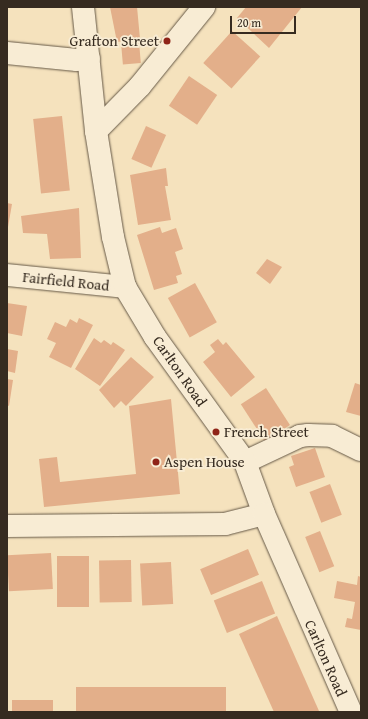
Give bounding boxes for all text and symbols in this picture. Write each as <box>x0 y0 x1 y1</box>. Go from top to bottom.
scale bar <box>232 8 298 34</box>
text: 20 m <box>237 14 261 31</box>
place label: Grafton Street <box>70 32 159 50</box>
marker: Grafton Street <box>162 36 172 46</box>
street label: Fairfield Road <box>22 267 110 295</box>
street label: Carlton Road <box>149 332 211 410</box>
place label: French Street <box>224 423 309 441</box>
marker: French Street <box>211 427 221 437</box>
place label: Aspen House <box>164 453 245 471</box>
marker: Aspen House <box>151 457 161 467</box>
street label: Carlton Road <box>301 617 351 699</box>

